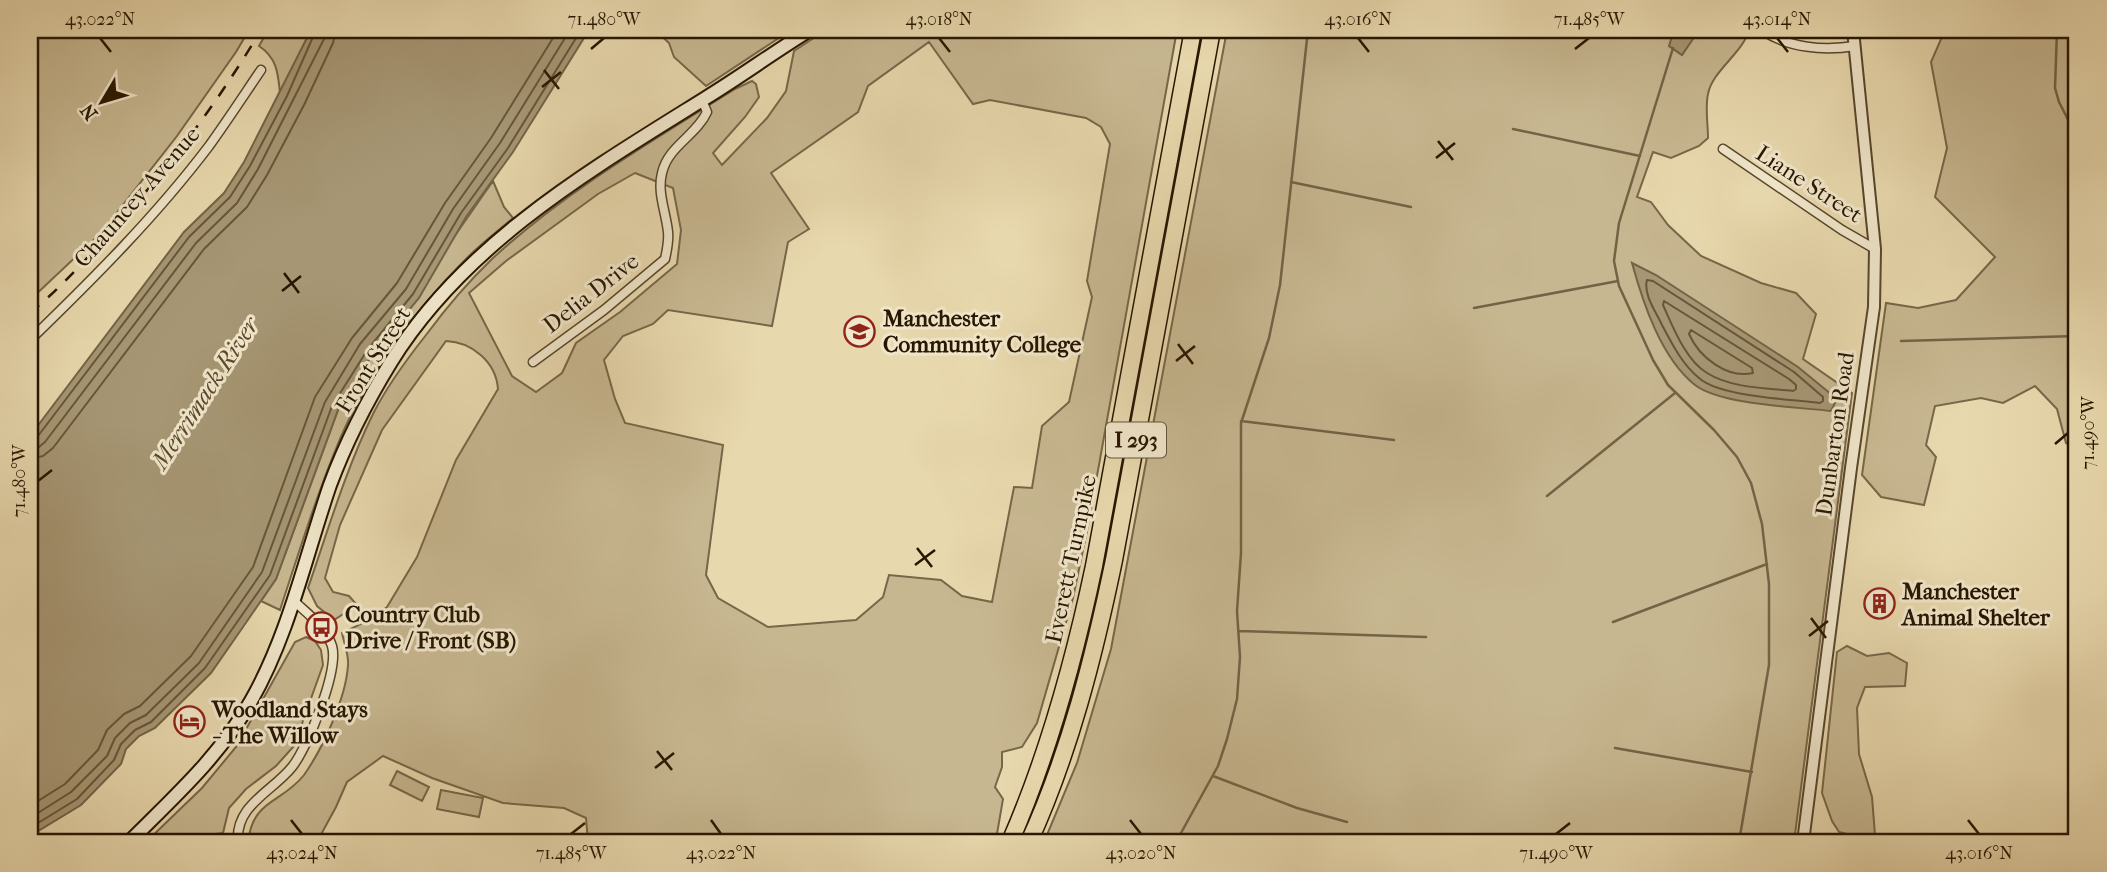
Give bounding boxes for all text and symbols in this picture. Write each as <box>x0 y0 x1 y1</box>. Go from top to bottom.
text: 43.022°N <box>65 9 135 30</box>
text: 71.480°W <box>568 9 642 30</box>
text: 43.018°N <box>906 9 973 30</box>
text: 43.016°N <box>1324 9 1392 30</box>
text: 71.485°W <box>1554 9 1626 30</box>
text: 43.014°N <box>1743 9 1812 30</box>
north arrow <box>66 66 136 136</box>
text: N <box>76 99 102 124</box>
street label: Chauncey Avenue <box>68 121 206 273</box>
street label: Liane Street <box>1751 140 1867 228</box>
street label: Delia Drive <box>538 247 644 339</box>
street label: Front Street <box>330 302 416 418</box>
place label: Manchester Community College <box>883 305 1082 358</box>
water label: Merrimack River <box>145 310 266 476</box>
school or university icon: Manchester Community College <box>843 314 877 348</box>
street label: Dunbarton Road <box>1810 350 1860 518</box>
text: 71.490°W <box>2078 395 2099 470</box>
road number: I 293 <box>1106 422 1166 458</box>
text: 71.480°W <box>9 443 30 517</box>
street label: Everett Turnpike <box>1040 472 1102 646</box>
place label: Manchester Animal Shelter <box>1900 578 2051 631</box>
building icon: Manchester Animal Shelter <box>1862 587 1896 621</box>
place label: Country Club Drive / Front (SB) <box>345 601 516 654</box>
bus stop icon: Country Club Drive / Front (SB) <box>305 610 339 644</box>
place label: Woodland Stays - The Willow <box>211 696 368 749</box>
hotel icon: Woodland Stays - The Willow <box>172 705 206 739</box>
text: 43.024°N <box>266 843 338 864</box>
text: 71.485°W <box>536 843 608 864</box>
text: 43.022°N <box>686 843 756 864</box>
text: 43.020°N <box>1106 843 1177 864</box>
text: 71.490°W <box>1519 843 1594 864</box>
text: 43.016°N <box>1945 843 2013 864</box>

